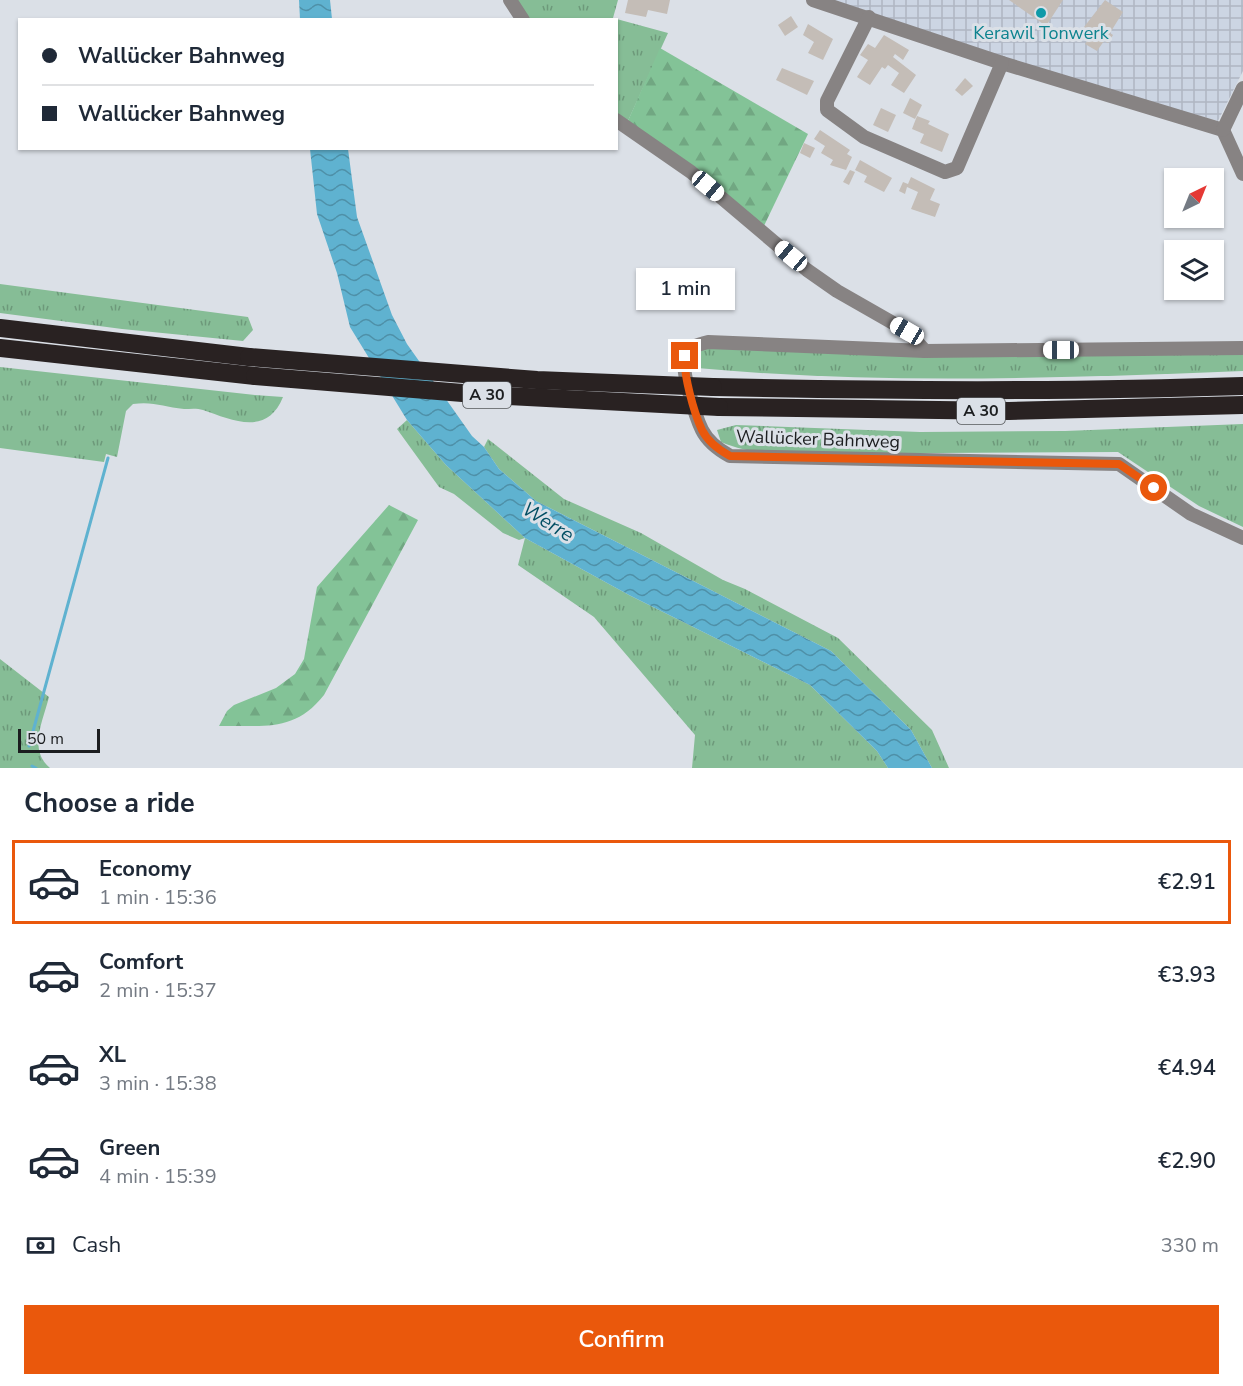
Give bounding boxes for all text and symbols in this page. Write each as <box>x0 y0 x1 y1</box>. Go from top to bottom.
marker: Kerawil Tonwerk <box>1034 6 1048 20</box>
place label: Kerawil Tonwerk <box>973 21 1110 45</box>
text: Wallücker Bahnweg <box>78 41 285 71</box>
text: Wallücker Bahnweg <box>78 99 285 129</box>
car <box>688 168 728 204</box>
north arrow <box>1164 168 1224 228</box>
map controls <box>1164 168 1224 300</box>
car <box>771 238 811 274</box>
button: layers <box>1164 240 1224 300</box>
callout: 1 min <box>636 269 734 311</box>
text: 1 min <box>660 275 711 302</box>
car <box>887 314 927 348</box>
car <box>1043 341 1079 359</box>
route end <box>671 342 698 369</box>
road number: A 30 <box>463 382 511 408</box>
road number: A 30 <box>957 398 1005 424</box>
street label: Wallücker Bahnweg <box>736 424 900 454</box>
route start <box>1140 474 1167 501</box>
water label: Werre <box>517 496 579 549</box>
scale bar <box>18 726 100 754</box>
text: 50 m <box>27 728 64 750</box>
text: Choose a ride <box>24 785 195 822</box>
text: Economy <box>99 854 191 884</box>
icon: car <box>27 855 81 909</box>
text: €2.91 <box>1158 867 1216 897</box>
text: 1 min · 15:36 <box>99 884 217 911</box>
text: Comfort <box>99 947 183 977</box>
icon: car <box>27 948 81 1002</box>
text: €3.93 <box>1158 960 1216 990</box>
text: 2 min · 15:37 <box>99 977 217 1004</box>
text: XL <box>99 1040 126 1070</box>
icon: car <box>27 1041 81 1095</box>
text: €4.94 <box>1158 1053 1216 1083</box>
text: 3 min · 15:38 <box>99 1070 217 1097</box>
text: Green <box>99 1133 160 1163</box>
icon: car <box>27 1134 81 1188</box>
text: €2.90 <box>1158 1146 1216 1176</box>
text: 4 min · 15:39 <box>99 1163 217 1190</box>
icon: cash <box>24 1229 57 1262</box>
text: Cash <box>72 1230 121 1260</box>
text: 330 m <box>1161 1232 1219 1259</box>
button: Confirm <box>24 1305 1219 1374</box>

